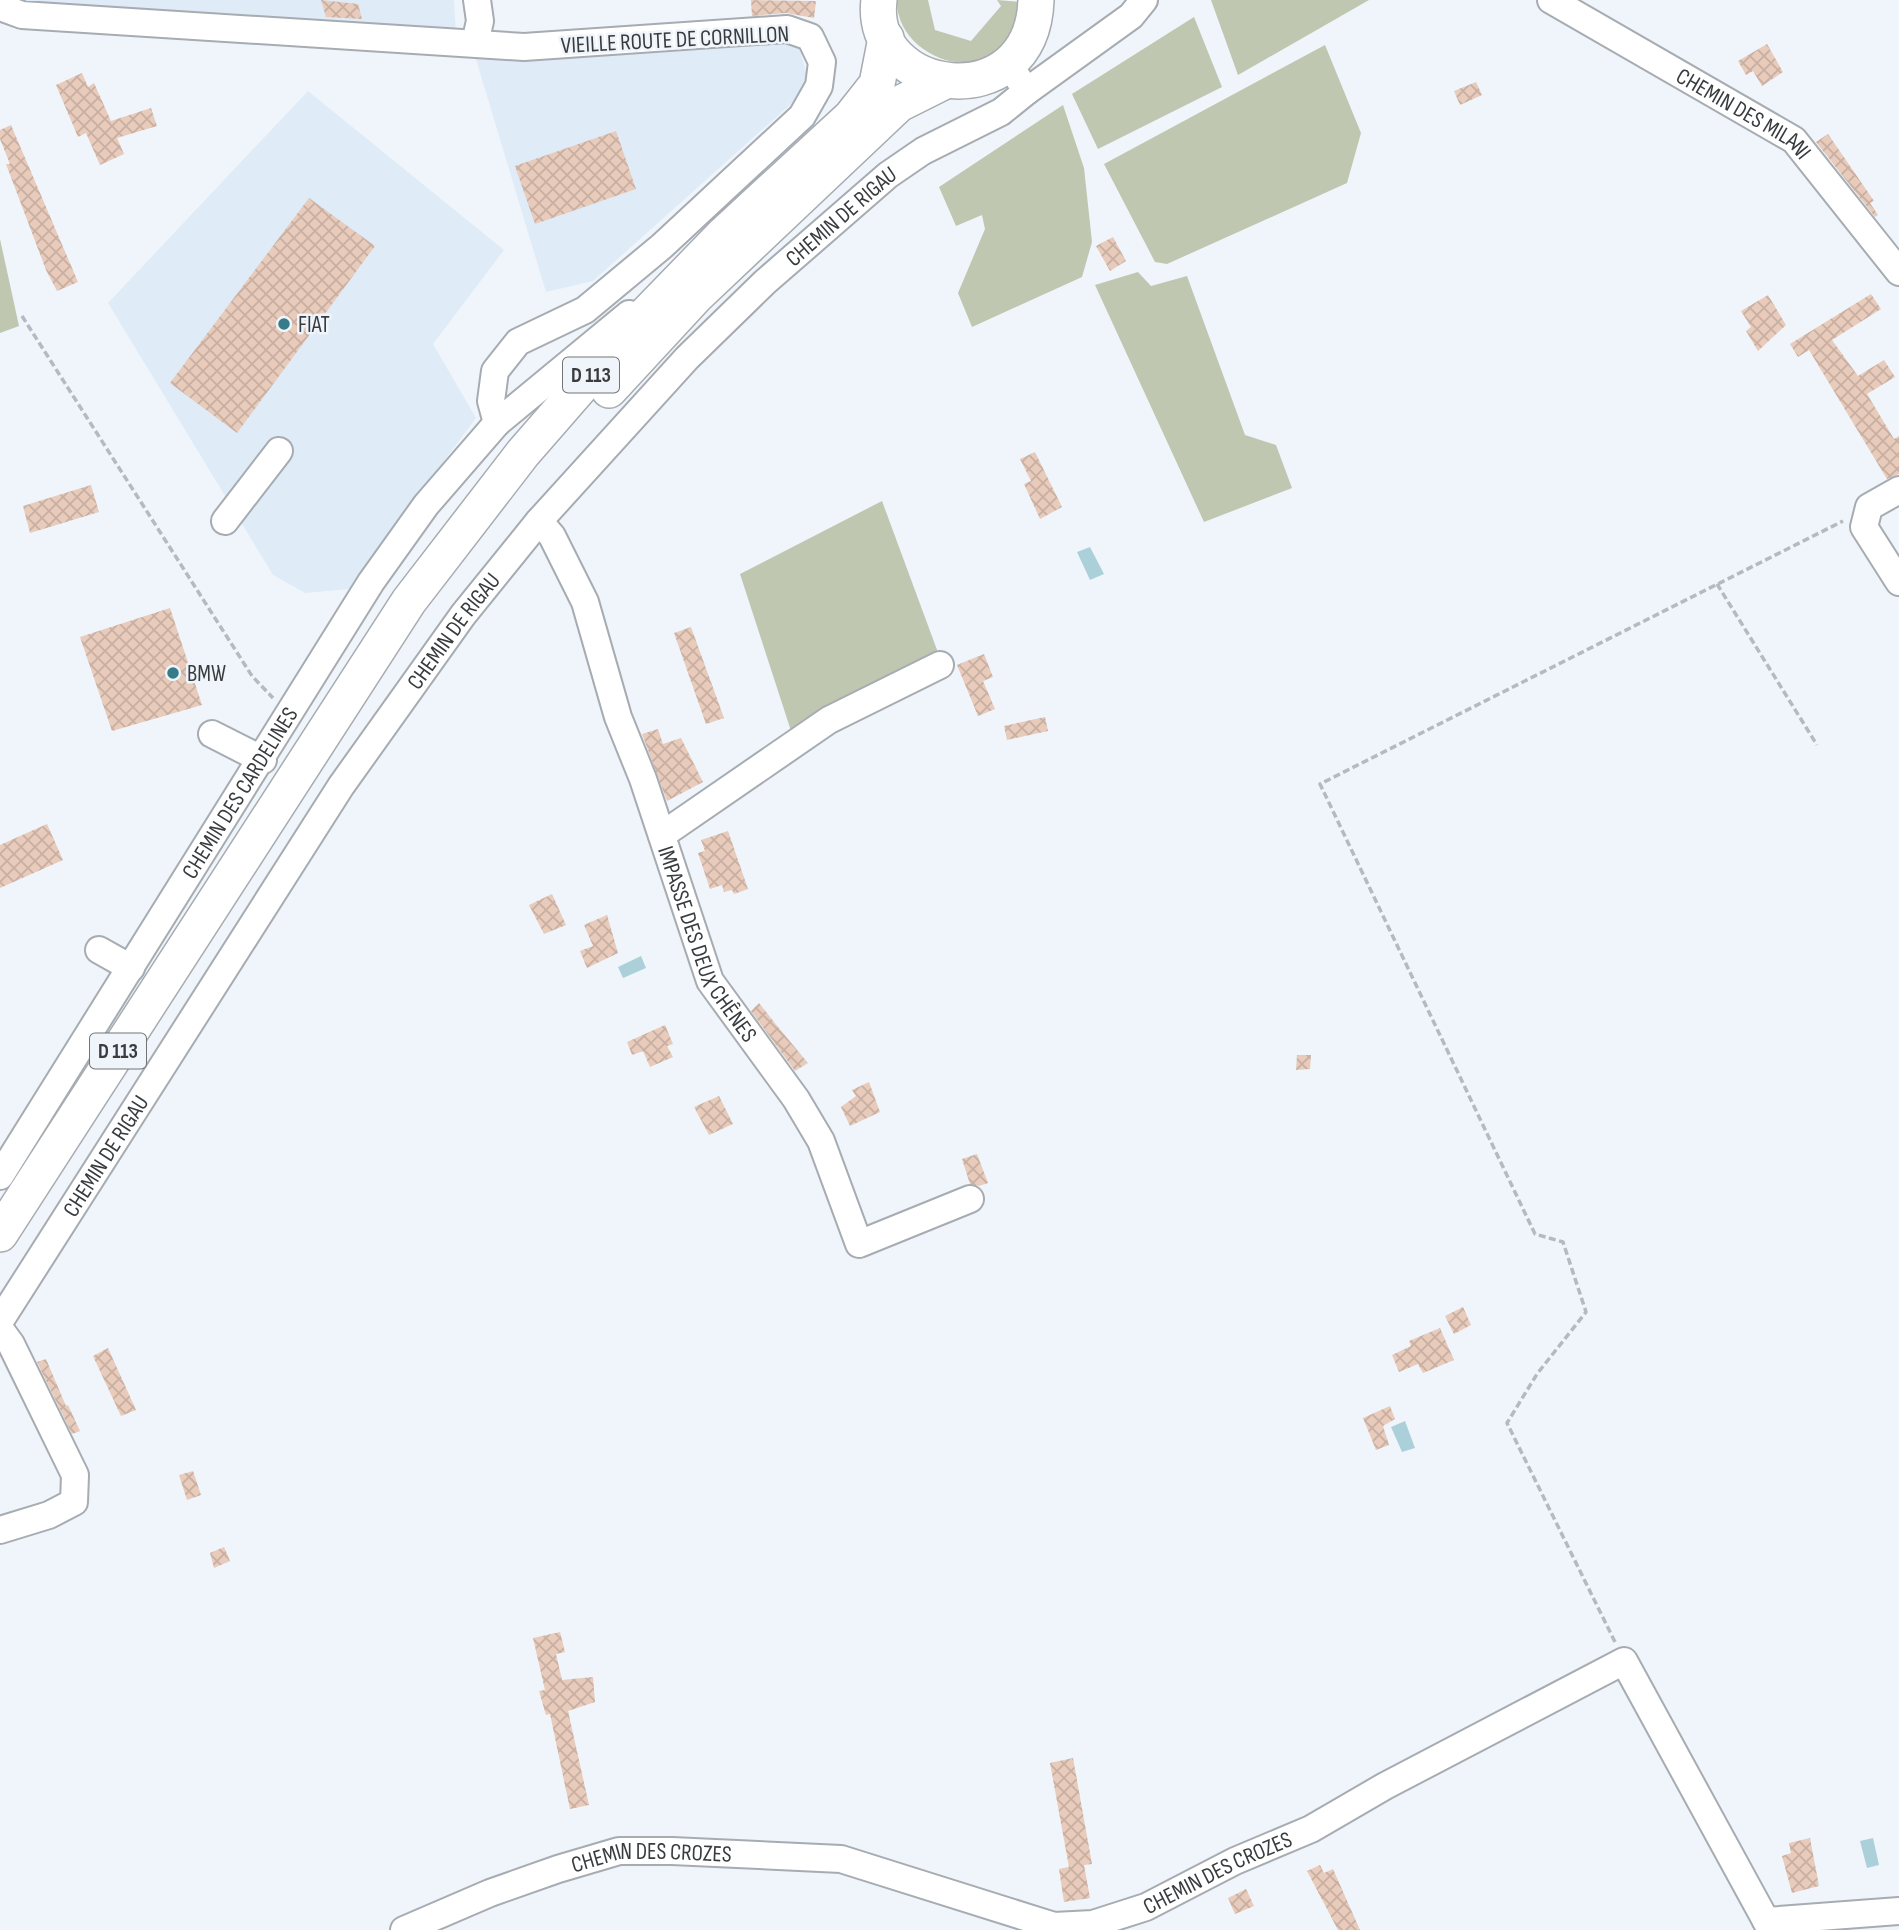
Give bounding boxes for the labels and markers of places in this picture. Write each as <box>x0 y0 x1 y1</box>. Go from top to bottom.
place label: FIAT <box>298 311 330 339</box>
marker: FIAT <box>276 316 292 332</box>
place label: BMW <box>187 660 226 688</box>
marker: BMW <box>165 665 181 681</box>

